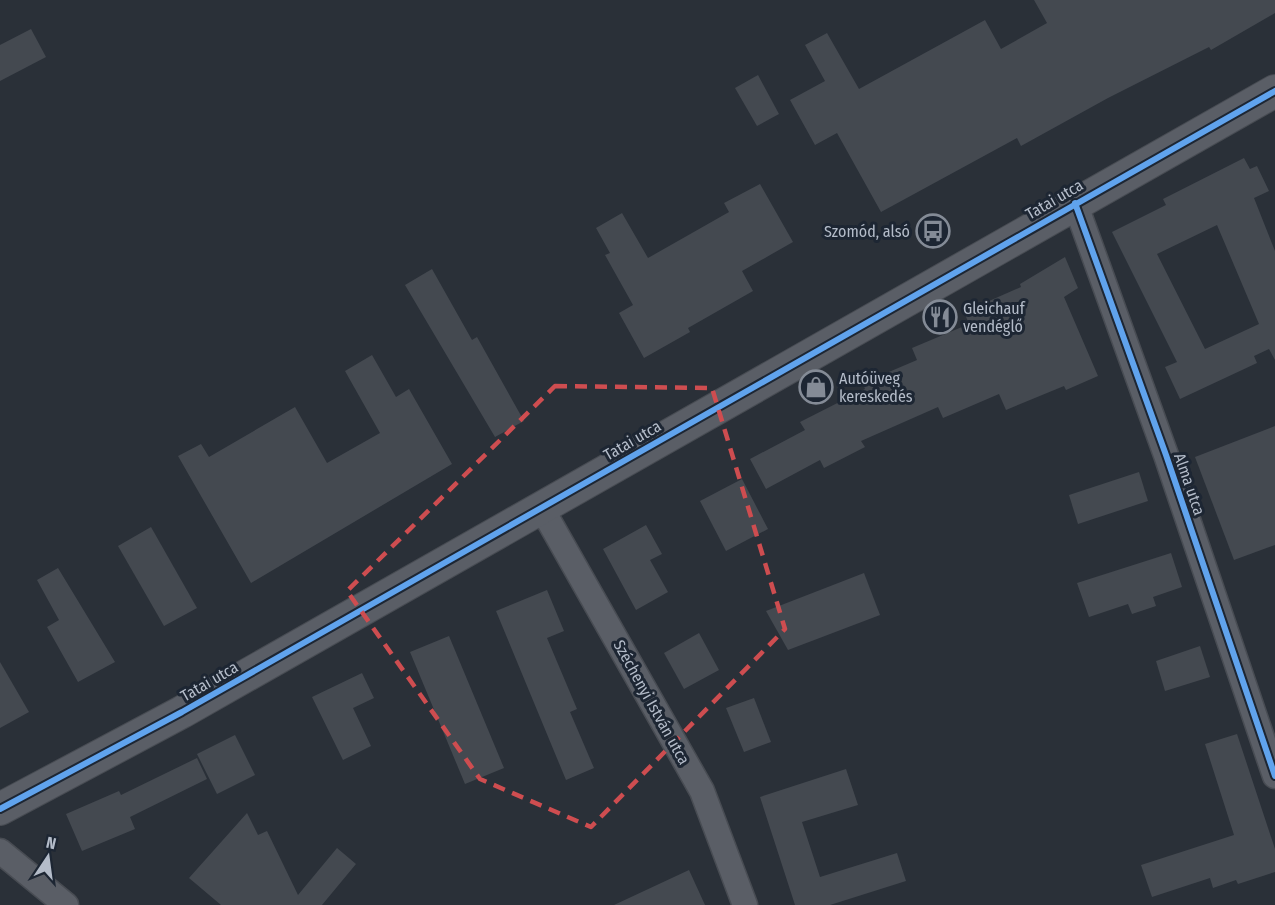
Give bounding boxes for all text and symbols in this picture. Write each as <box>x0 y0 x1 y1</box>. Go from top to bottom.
street label: Tatai utca <box>1022 175 1086 223</box>
bus stop icon: Szomód, alsó <box>915 213 951 249</box>
place label: Szomód, alsó <box>824 222 910 241</box>
restaurant icon: Gleichauf vendéglő <box>922 299 958 335</box>
place label: Gleichauf vendéglő <box>963 299 1026 336</box>
shop icon: Autóüveg kereskedés <box>798 369 834 405</box>
place label: Autóüveg kereskedés <box>839 369 913 406</box>
street label: Tatai utca <box>600 416 664 464</box>
street label: Alma utca <box>1170 451 1209 518</box>
street label: Széchenyi István utca <box>609 637 694 768</box>
street label: Tatai utca <box>177 657 241 705</box>
north arrow <box>18 827 78 887</box>
text: N <box>44 833 58 853</box>

